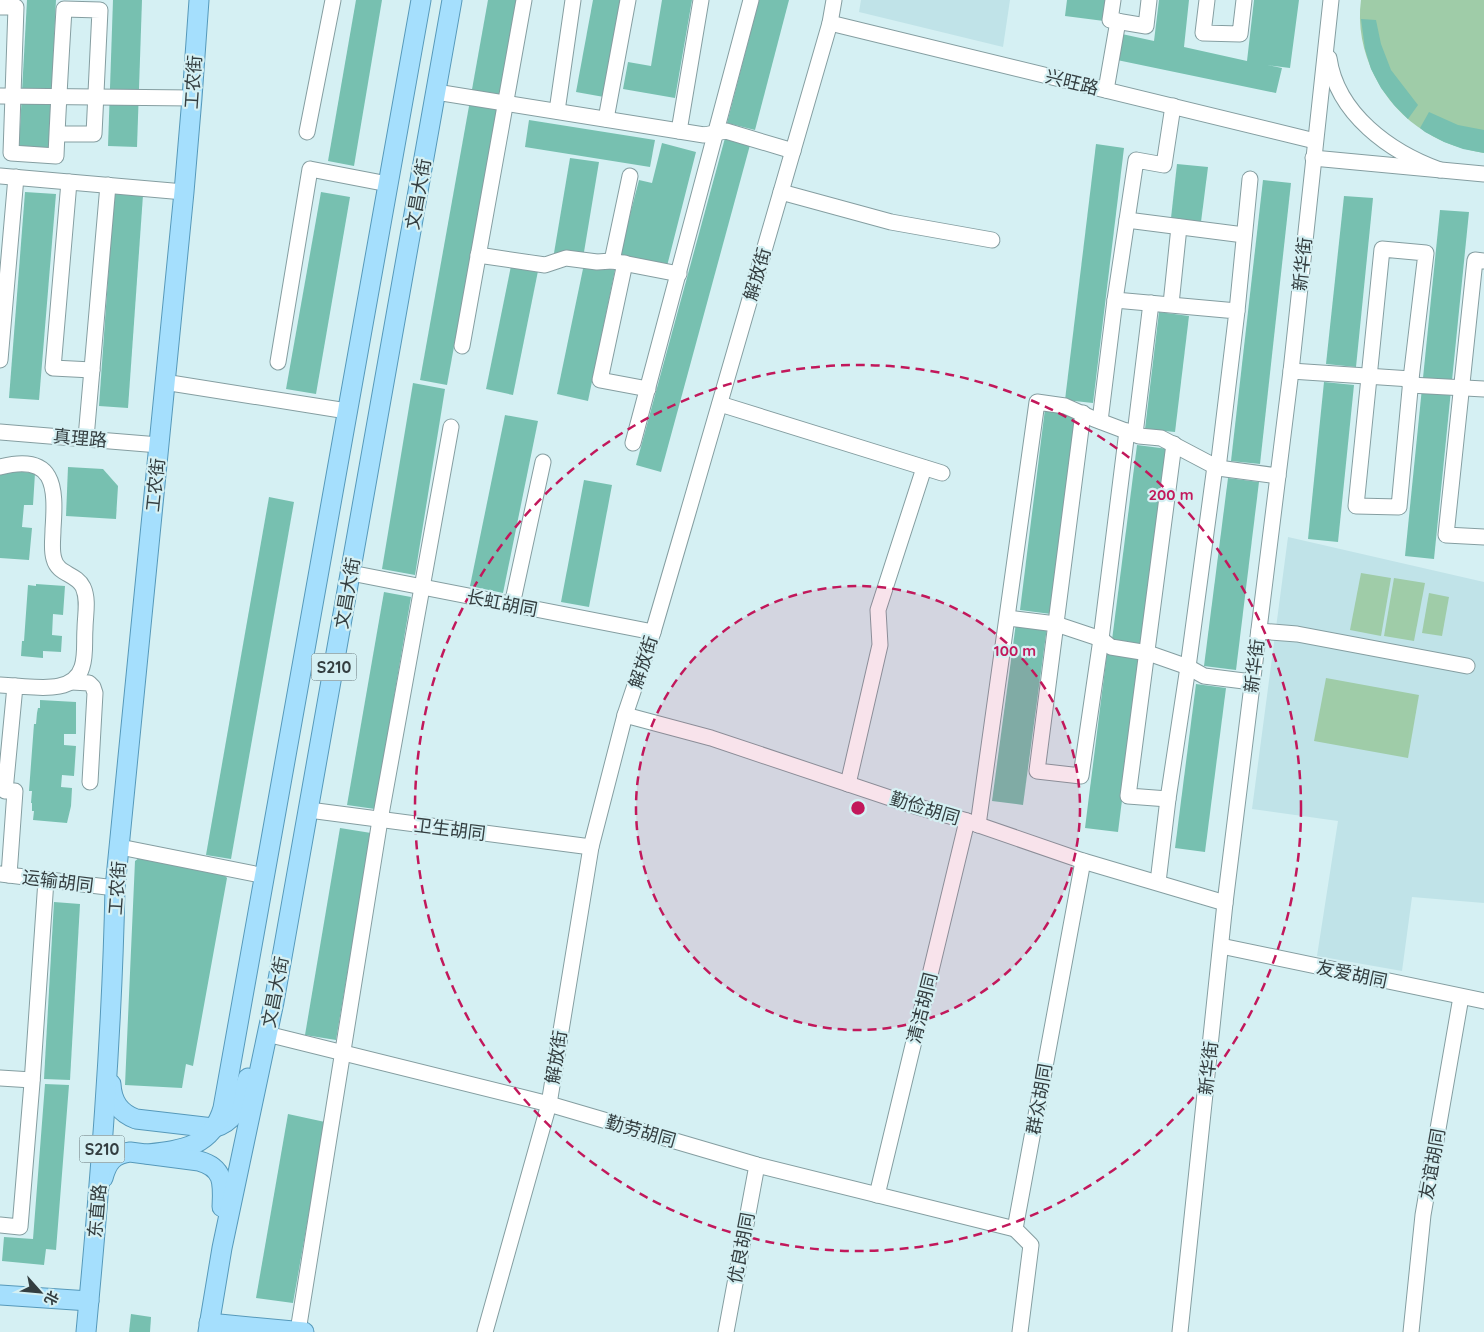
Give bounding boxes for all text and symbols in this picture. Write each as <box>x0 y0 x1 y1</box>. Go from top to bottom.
street label: 工农街 <box>180 54 206 110</box>
street label: 兴旺路 <box>1043 64 1101 100</box>
street label: 文昌大街 <box>400 157 436 231</box>
street label: 新华街 <box>1288 236 1316 292</box>
street label: 解放街 <box>739 245 775 303</box>
street label: 真理路 <box>52 424 108 452</box>
street label: 工农街 <box>141 457 169 513</box>
text: 200 m <box>1149 485 1194 504</box>
street label: 文昌大街 <box>329 556 365 630</box>
street label: 长虹胡同 <box>464 585 540 621</box>
street label: 解放街 <box>624 633 662 691</box>
street label: 新华街 <box>1239 638 1269 694</box>
text: 100 m <box>994 641 1036 660</box>
road number: S210 <box>312 654 356 680</box>
street label: 勤俭胡同 <box>887 786 963 830</box>
centre of rings <box>849 799 867 817</box>
street label: 卫生胡同 <box>413 813 487 845</box>
street label: 工农街 <box>104 860 130 916</box>
street label: 运输胡同 <box>21 865 95 897</box>
street label: 文昌大街 <box>257 954 293 1030</box>
street label: 友爱胡同 <box>1314 955 1390 993</box>
street label: 清洁胡同 <box>902 970 942 1046</box>
street label: 解放街 <box>540 1029 572 1085</box>
street label: 新华街 <box>1194 1040 1222 1096</box>
street label: 群众胡同 <box>1021 1062 1057 1136</box>
street label: 勤劳胡同 <box>603 1110 679 1152</box>
street label: 友谊胡同 <box>1414 1127 1450 1201</box>
road number: S210 <box>80 1136 124 1162</box>
street label: 东直路 <box>83 1183 111 1239</box>
street label: 优良胡同 <box>723 1210 759 1286</box>
north arrow <box>15 1267 65 1317</box>
text: 北 <box>40 1288 63 1308</box>

